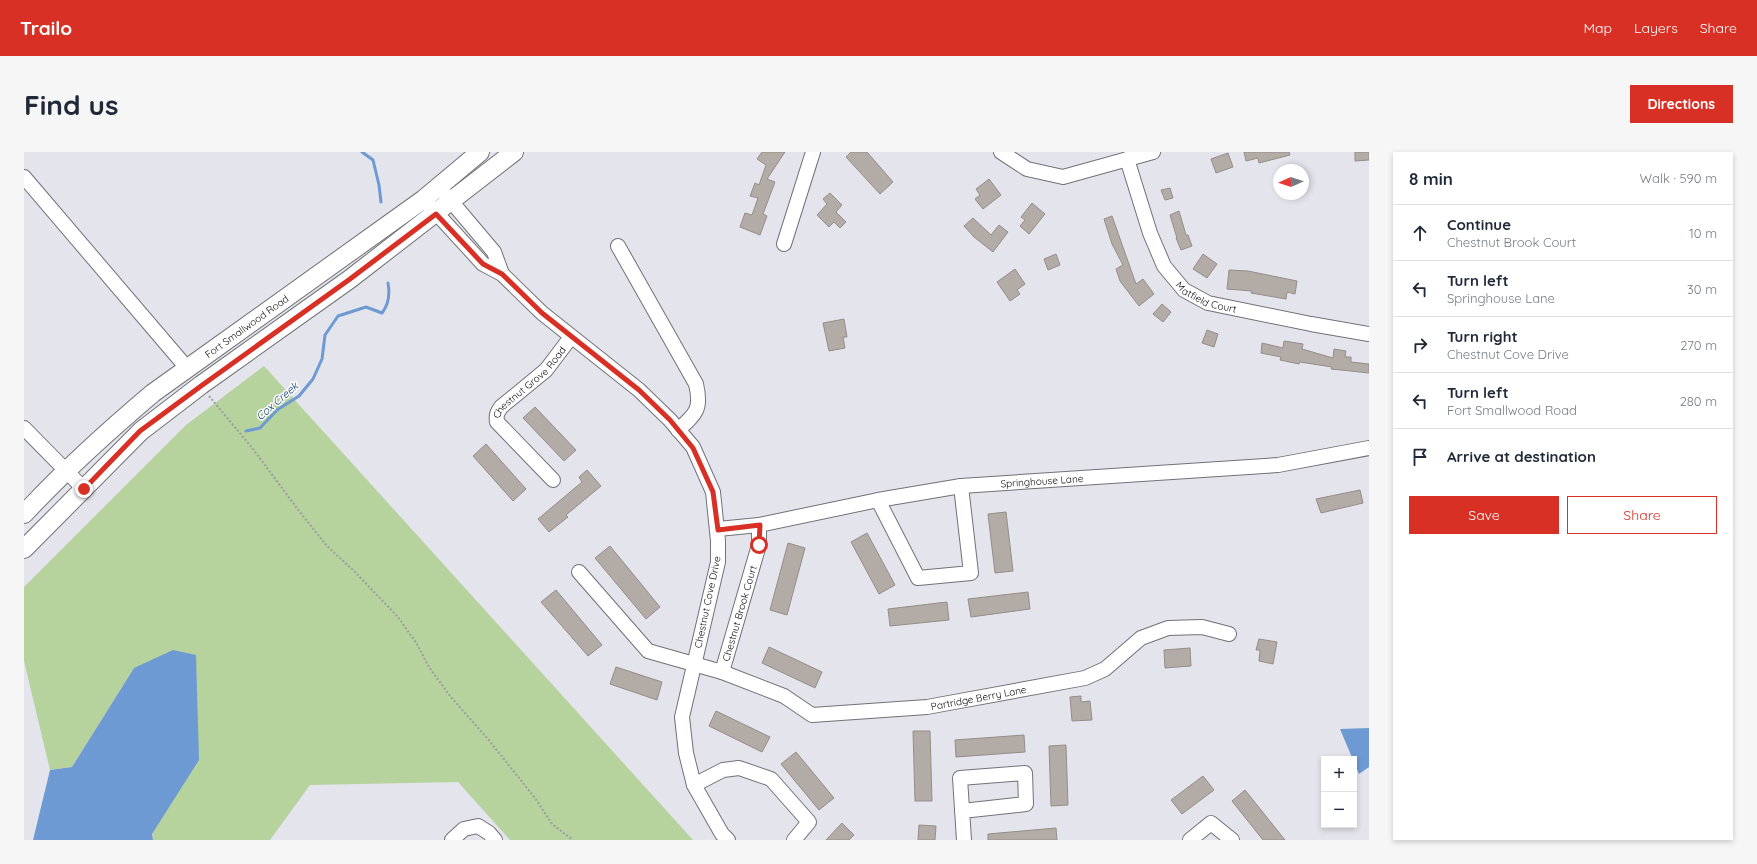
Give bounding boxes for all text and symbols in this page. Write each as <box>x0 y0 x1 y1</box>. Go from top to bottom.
text: Trailo <box>20 16 72 40</box>
text: Map <box>1583 19 1612 37</box>
text: Layers <box>1634 19 1678 37</box>
text: Share <box>1700 19 1737 37</box>
button: Directions <box>1630 85 1733 123</box>
text: Find us <box>24 87 118 122</box>
north arrow <box>1273 164 1309 200</box>
text: 8 min <box>1409 168 1453 189</box>
text: Walk · 590 m <box>1640 170 1717 186</box>
text: Continue <box>1447 215 1511 234</box>
icon: ahead <box>1409 222 1431 244</box>
text: 10 m <box>1689 225 1717 241</box>
text: Chestnut Brook Court <box>1447 234 1576 250</box>
text: Turn left <box>1447 271 1509 290</box>
icon: left <box>1409 278 1431 300</box>
street label: Matfield Court <box>1173 279 1238 316</box>
text: 30 m <box>1687 281 1717 297</box>
text: Springhouse Lane <box>1447 290 1555 306</box>
street label: Fort Smallwood Road <box>202 292 291 361</box>
text: Turn right <box>1447 327 1518 346</box>
icon: right <box>1409 334 1431 356</box>
text: 270 m <box>1680 337 1717 353</box>
street label: Chestnut Grove Road <box>490 344 569 419</box>
text: Chestnut Cove Drive <box>1447 346 1569 362</box>
water label: Cox Creek <box>253 378 302 423</box>
text: Turn left <box>1447 383 1509 402</box>
icon: left <box>1409 390 1431 412</box>
text: 280 m <box>1680 393 1717 409</box>
text: Fort Smallwood Road <box>1447 402 1577 418</box>
icon: arrive <box>1409 446 1431 468</box>
text: Arrive at destination <box>1447 447 1596 466</box>
street label: Springhouse Lane <box>1000 472 1084 490</box>
route end <box>75 480 93 498</box>
button: Save <box>1409 496 1559 534</box>
button: Share <box>1567 496 1717 534</box>
route start <box>750 536 768 554</box>
street label: Chestnut Cove Drive <box>691 555 724 649</box>
street label: Chestnut Brook Court <box>719 563 760 663</box>
street label: Partridge Berry Lane <box>930 683 1028 713</box>
map controls <box>1321 756 1357 828</box>
button: + <box>1321 756 1357 792</box>
button: − <box>1321 792 1357 828</box>

